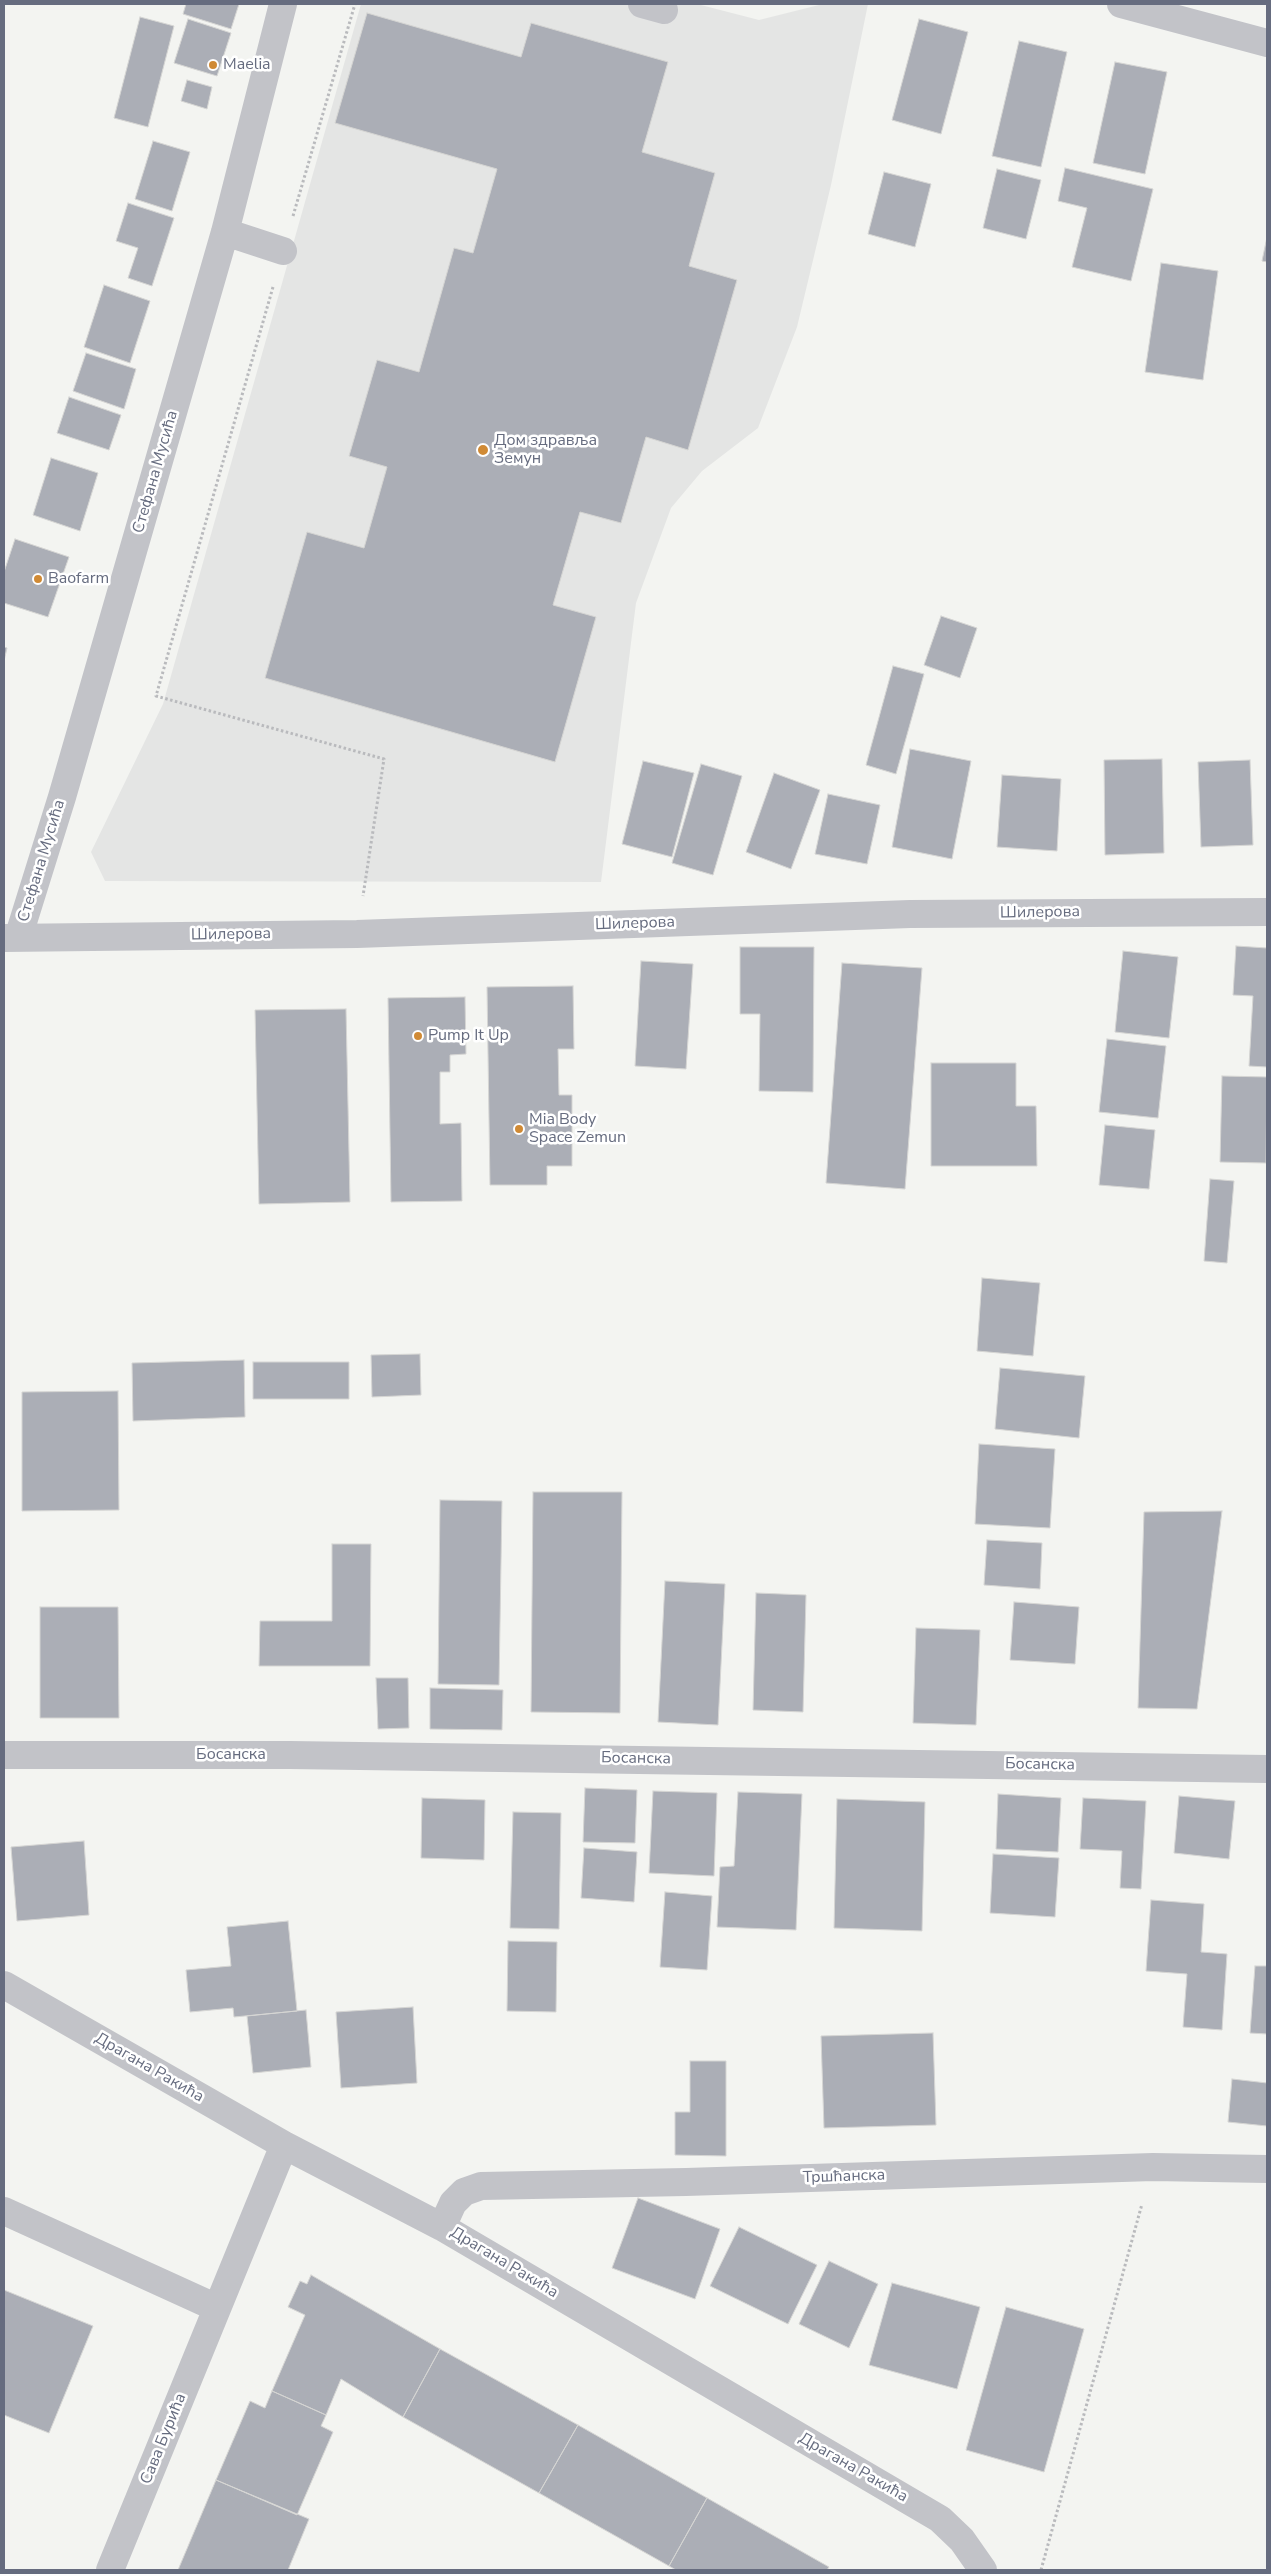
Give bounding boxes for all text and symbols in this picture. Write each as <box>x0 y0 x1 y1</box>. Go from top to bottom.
place label: Maelia <box>223 55 271 75</box>
marker: Maelia <box>207 59 219 71</box>
street label: Стефана Мусића <box>129 408 183 536</box>
place label: Дом здравља Земун <box>494 431 597 469</box>
marker: Дом здравља Земун <box>476 443 490 457</box>
place label: Baofarm <box>48 569 109 589</box>
marker: Baofarm <box>32 573 44 585</box>
street label: Стефана Мусића <box>14 798 70 924</box>
street label: Шилерова <box>1000 903 1080 923</box>
street label: Шилерова <box>595 913 675 935</box>
street label: Шилерова <box>191 925 271 945</box>
place label: Pump It Up <box>428 1026 509 1046</box>
marker: Pump It Up <box>412 1030 424 1042</box>
place label: Mia Body Space Zemun <box>529 1110 626 1148</box>
marker: Mia Body Space Zemun <box>513 1123 525 1135</box>
street label: Босанска <box>196 1745 266 1765</box>
street label: Босанска <box>601 1749 671 1769</box>
street label: Босанска <box>1005 1755 1075 1775</box>
street label: Драгана Ракића <box>91 2029 207 2107</box>
street label: Тршћанска <box>802 2166 886 2188</box>
street label: Драгана Ракића <box>447 2223 561 2303</box>
street label: Сава Бурића <box>137 2391 191 2487</box>
street label: Драгана Ракића <box>795 2429 911 2507</box>

